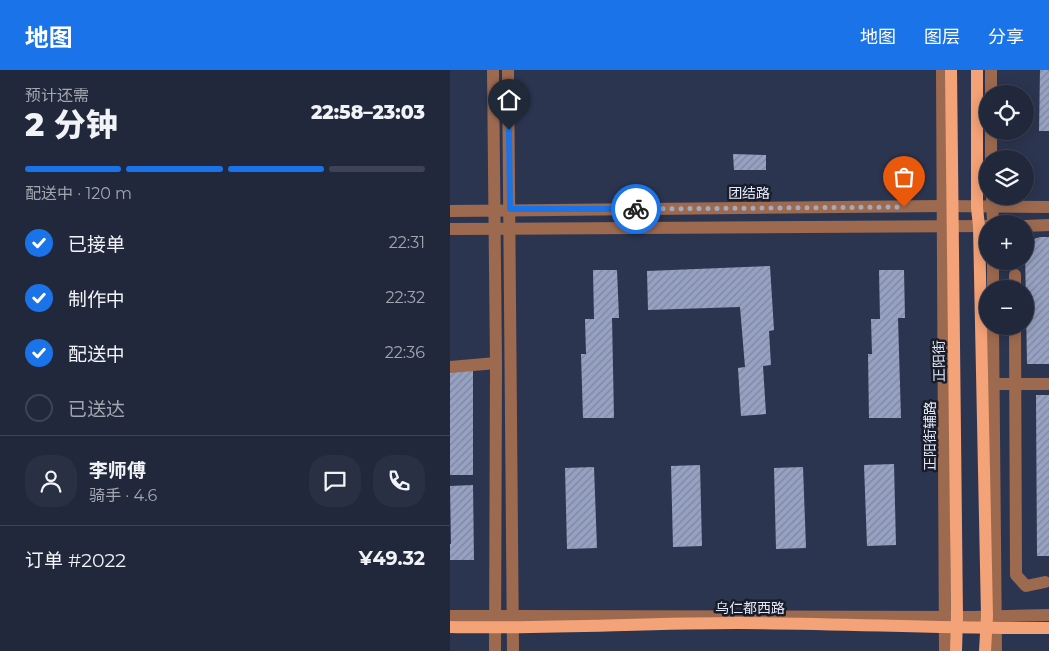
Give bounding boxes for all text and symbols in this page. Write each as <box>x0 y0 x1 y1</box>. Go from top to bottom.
text: 地图 <box>25 23 73 52</box>
text: 地图 <box>860 26 896 48</box>
text: 图层 <box>924 26 960 48</box>
text: 分享 <box>988 26 1024 48</box>
pin <box>488 79 530 130</box>
map controls <box>979 85 1034 335</box>
button: locate <box>979 85 1034 140</box>
text: 预计还需 <box>25 86 89 105</box>
icon: home <box>495 86 523 114</box>
text: 22:58–23:03 <box>311 101 425 124</box>
text: 2 分钟 <box>25 105 117 144</box>
button: layers <box>979 150 1034 205</box>
pin <box>883 156 925 207</box>
icon: bag <box>890 163 918 191</box>
text: 配送中 · 120 m <box>25 184 132 203</box>
courier <box>611 184 661 234</box>
street label: 团结路 <box>728 184 770 202</box>
icon: bike <box>622 195 650 223</box>
button: + <box>979 215 1034 270</box>
icon: check <box>25 229 53 257</box>
text: 已接单 <box>68 233 125 256</box>
text: 22:31 <box>389 233 425 252</box>
button: − <box>979 280 1034 335</box>
icon: check <box>25 284 53 312</box>
text: 制作中 <box>68 288 125 311</box>
text: 22:32 <box>385 288 425 307</box>
icon: check <box>25 339 53 367</box>
street label: 正阳街 <box>930 340 948 382</box>
text: 配送中 <box>68 343 125 366</box>
text: 22:36 <box>385 343 425 362</box>
text: 已送达 <box>68 398 125 421</box>
street label: 正阳街辅路 <box>921 401 939 471</box>
button: person <box>25 455 77 507</box>
button: chat <box>309 455 361 507</box>
button: phone <box>373 455 425 507</box>
text: 李师傅 <box>89 459 146 482</box>
text: 骑手 · 4.6 <box>89 486 157 505</box>
text: ¥49.32 <box>359 547 425 570</box>
text: 订单 #2022 <box>25 549 126 572</box>
street label: 乌仁都西路 <box>715 599 785 617</box>

